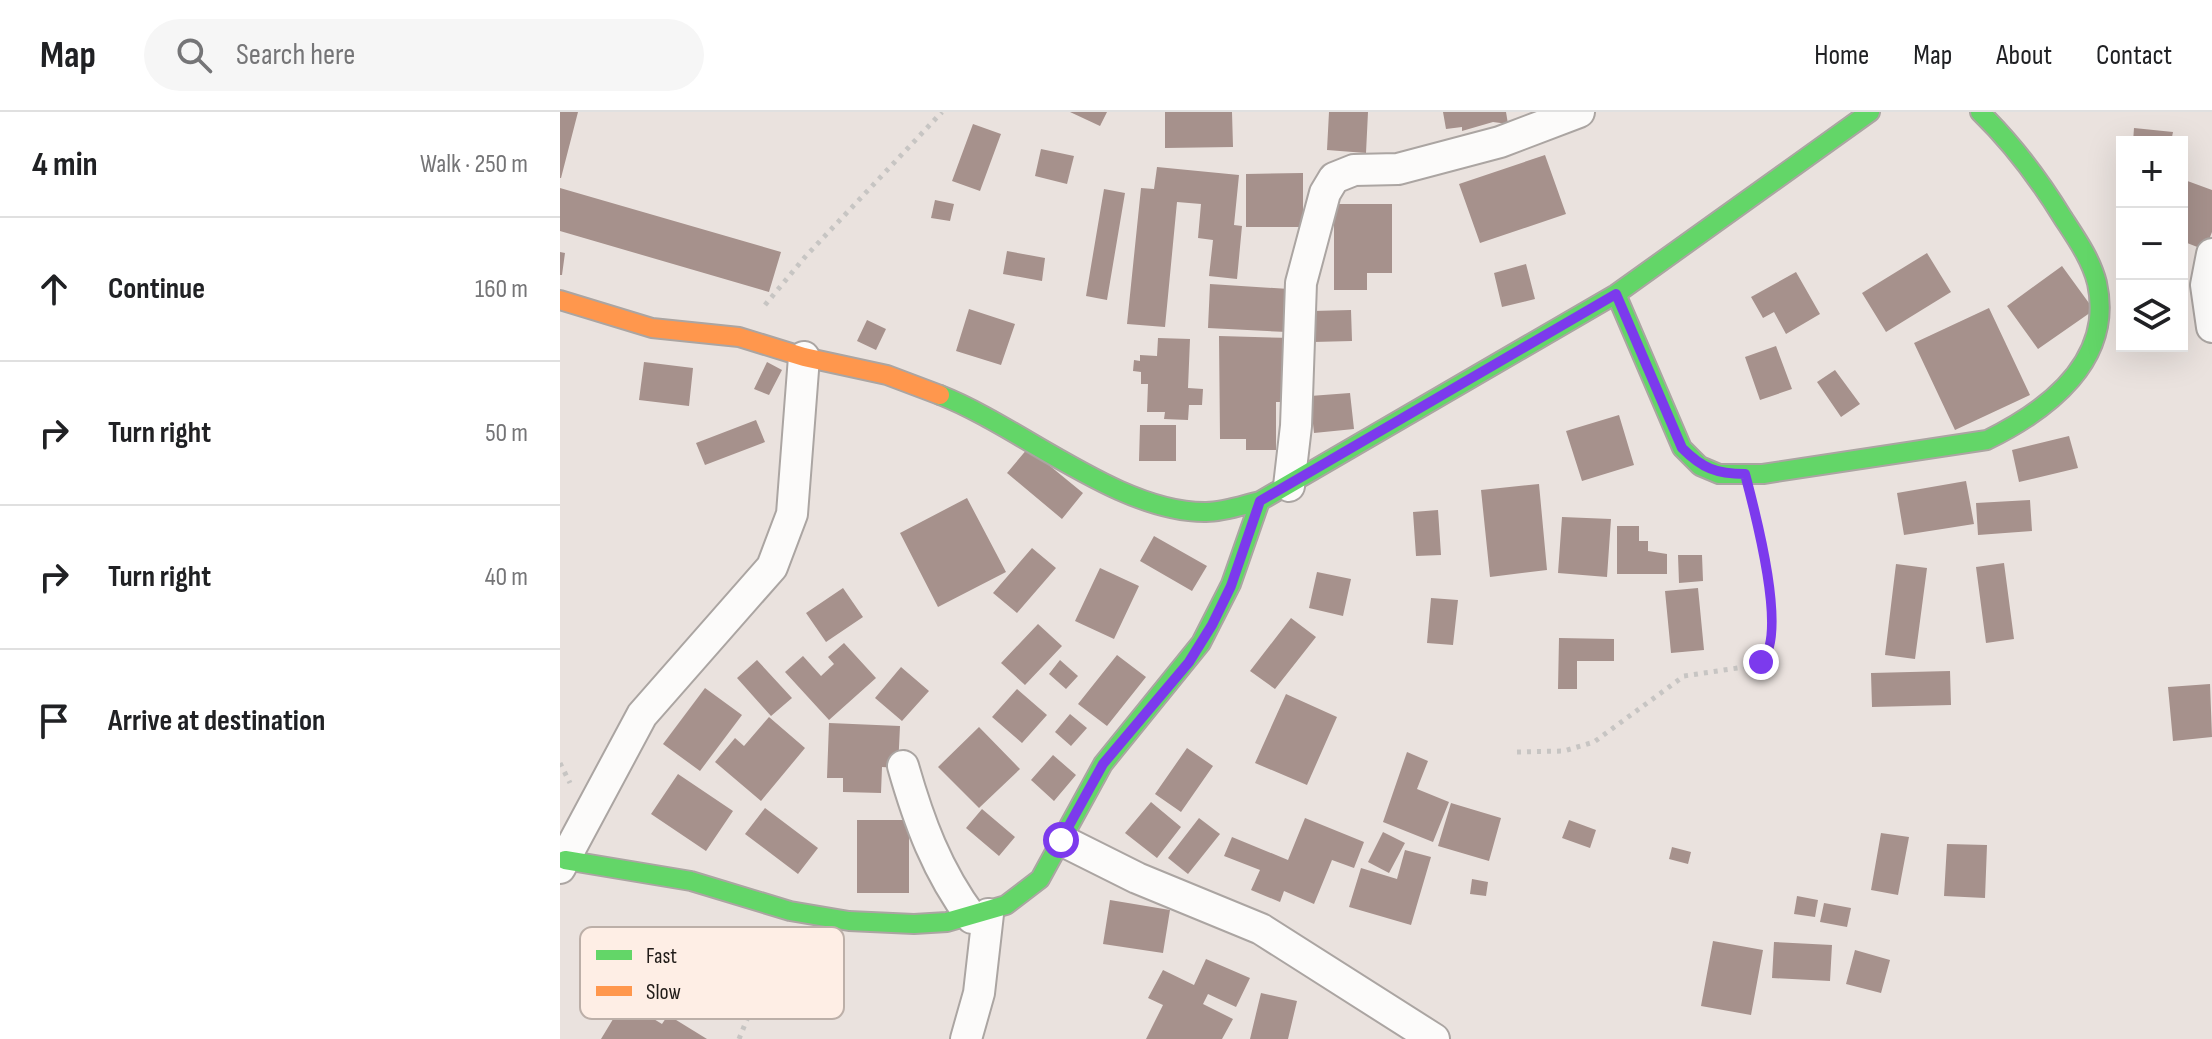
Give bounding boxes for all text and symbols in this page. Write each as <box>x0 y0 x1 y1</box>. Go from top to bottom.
search box <box>144 19 704 91</box>
text: Map <box>40 33 96 78</box>
icon: search <box>172 33 216 77</box>
text: Search here <box>236 37 355 73</box>
text: Home <box>1814 39 1869 72</box>
text: Map <box>1913 39 1952 72</box>
text: About <box>1996 39 2052 72</box>
text: Contact <box>2096 39 2172 72</box>
map controls <box>2116 136 2188 352</box>
button: + <box>2116 136 2188 208</box>
text: 4 min <box>32 144 98 185</box>
text: Walk · 250 m <box>420 149 528 180</box>
button: − <box>2116 208 2188 280</box>
icon: ahead <box>32 267 76 311</box>
text: Continue <box>108 271 205 307</box>
text: 160 m <box>475 274 528 305</box>
button: layers <box>2116 280 2188 352</box>
icon: right <box>32 411 76 455</box>
text: Turn right <box>108 415 211 451</box>
text: 50 m <box>485 418 528 449</box>
icon: right <box>32 555 76 599</box>
text: Turn right <box>108 559 211 595</box>
text: 40 m <box>485 562 528 593</box>
route end <box>1743 644 1779 680</box>
icon: arrive <box>32 699 76 743</box>
text: Arrive at destination <box>108 703 325 739</box>
route start <box>1043 822 1079 858</box>
legend <box>580 927 844 1019</box>
text: Fast <box>646 943 677 970</box>
text: Slow <box>646 979 681 1006</box>

